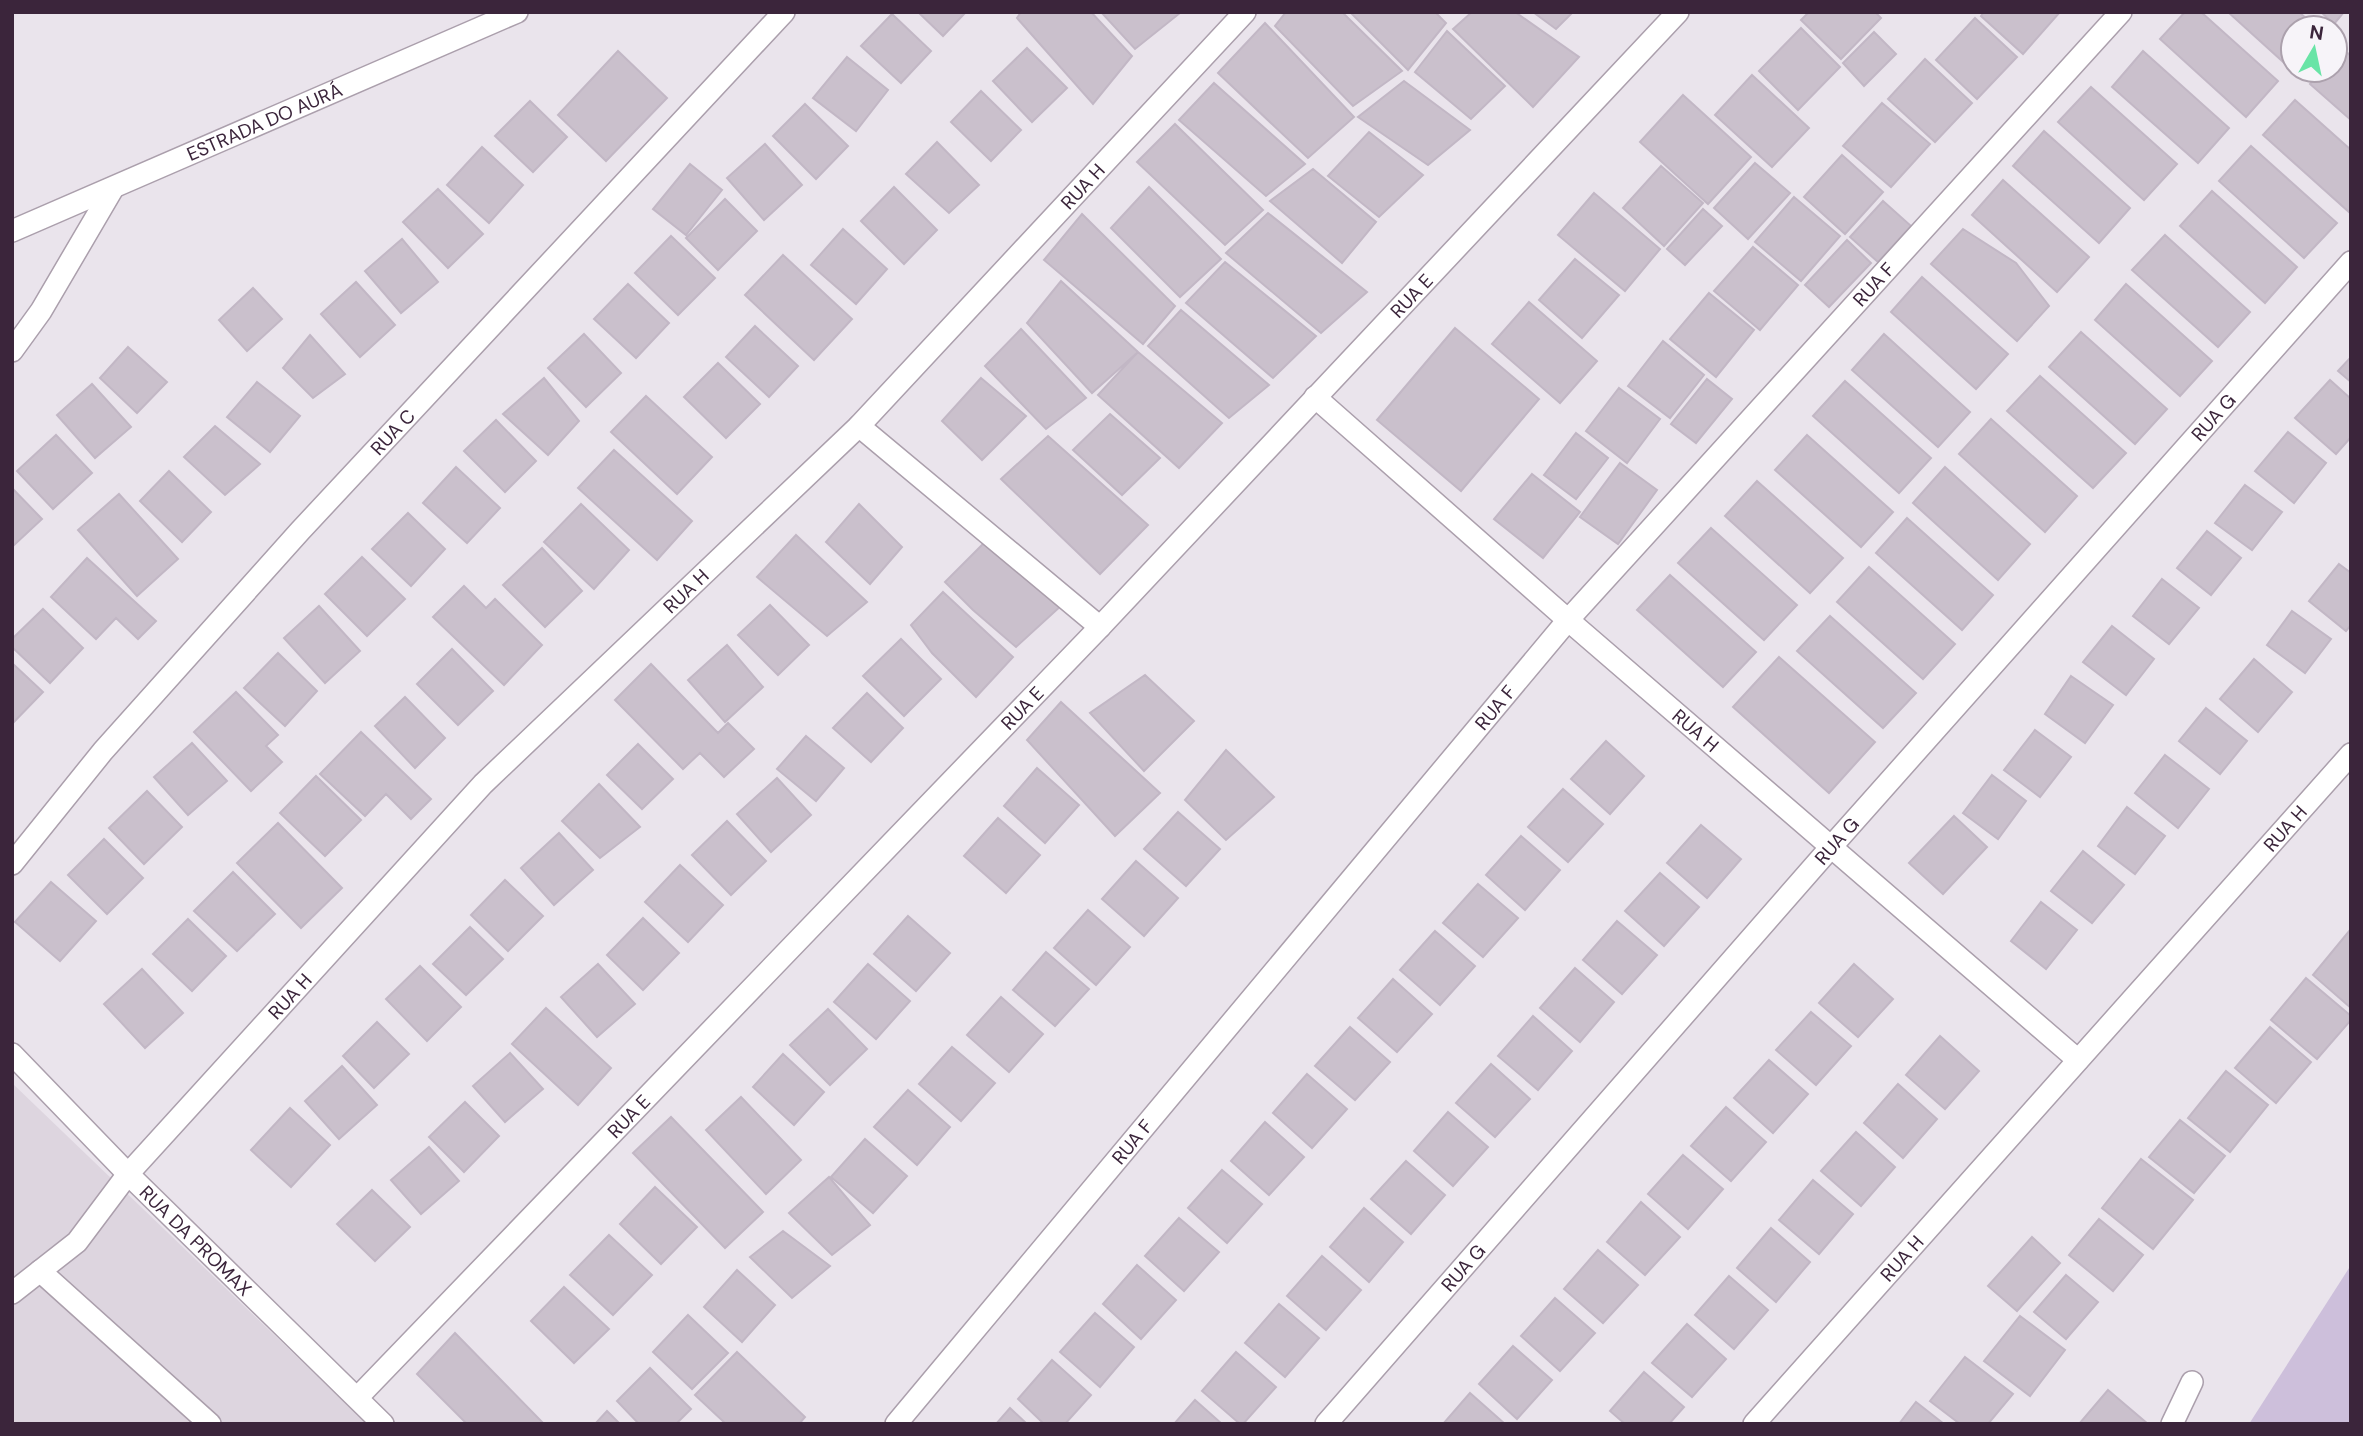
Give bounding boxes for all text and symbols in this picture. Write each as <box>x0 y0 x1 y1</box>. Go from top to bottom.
north arrow <box>2279 14 2349 84</box>
text: N <box>2308 19 2325 46</box>
street label: ESTRADA DO AURÁ <box>183 77 346 166</box>
street label: RUA H <box>1055 158 1110 214</box>
street label: RUA F <box>1847 257 1900 311</box>
street label: RUA E <box>1385 268 1438 323</box>
street label: RUA G <box>2185 388 2241 446</box>
street label: RUA C <box>365 403 420 460</box>
street label: RUA H <box>658 563 714 619</box>
street label: RUA F <box>1469 680 1521 735</box>
street label: RUA E <box>995 681 1049 735</box>
street label: RUA H <box>1667 703 1724 757</box>
street label: RUA H <box>2258 800 2312 857</box>
street label: RUA G <box>1809 812 1864 870</box>
street label: RUA H <box>262 968 317 1025</box>
street label: RUA E <box>602 1089 656 1143</box>
street label: RUA F <box>1106 1114 1158 1169</box>
street label: RUA DA PROMAX <box>134 1180 257 1301</box>
street label: RUA H <box>1874 1230 1929 1287</box>
street label: RUA G <box>1435 1238 1491 1297</box>

